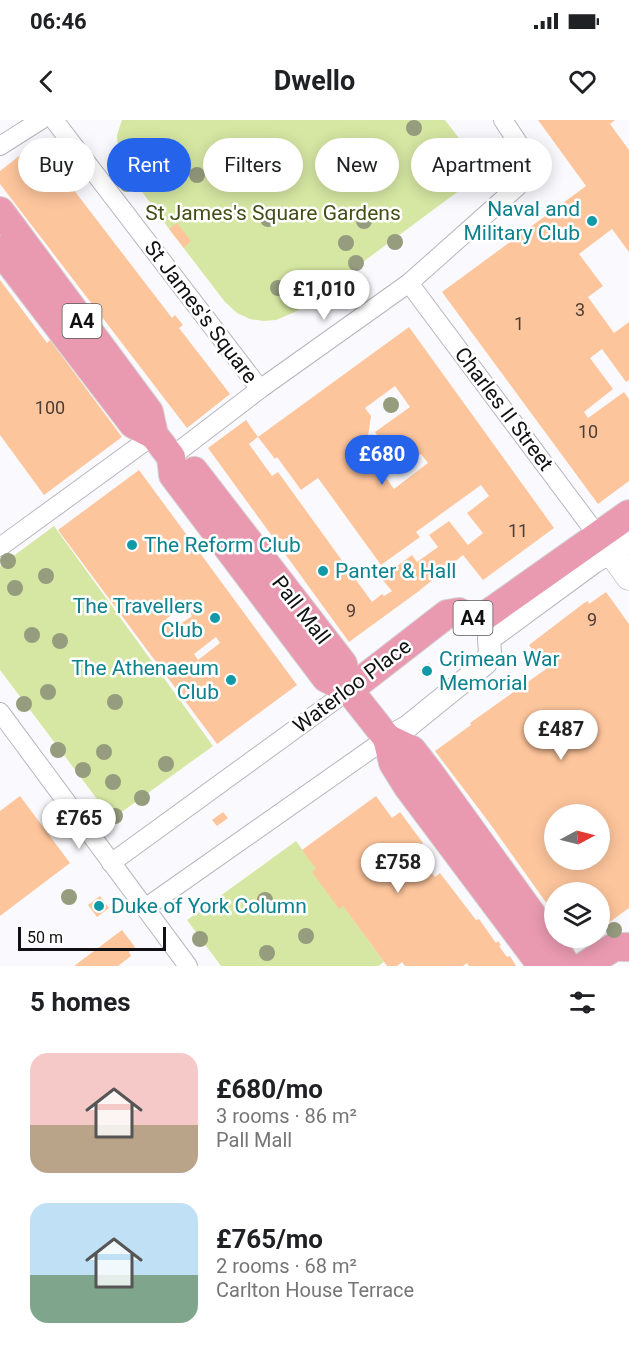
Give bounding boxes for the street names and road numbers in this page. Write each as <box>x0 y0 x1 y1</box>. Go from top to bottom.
street label: St James's Square <box>140 236 262 388</box>
road number: A4 <box>62 304 101 338</box>
street label: Charles II Street <box>450 343 558 475</box>
street label: Pall Mall <box>267 571 335 649</box>
road number: A4 <box>454 601 492 635</box>
street label: Waterloo Place <box>288 634 416 738</box>

